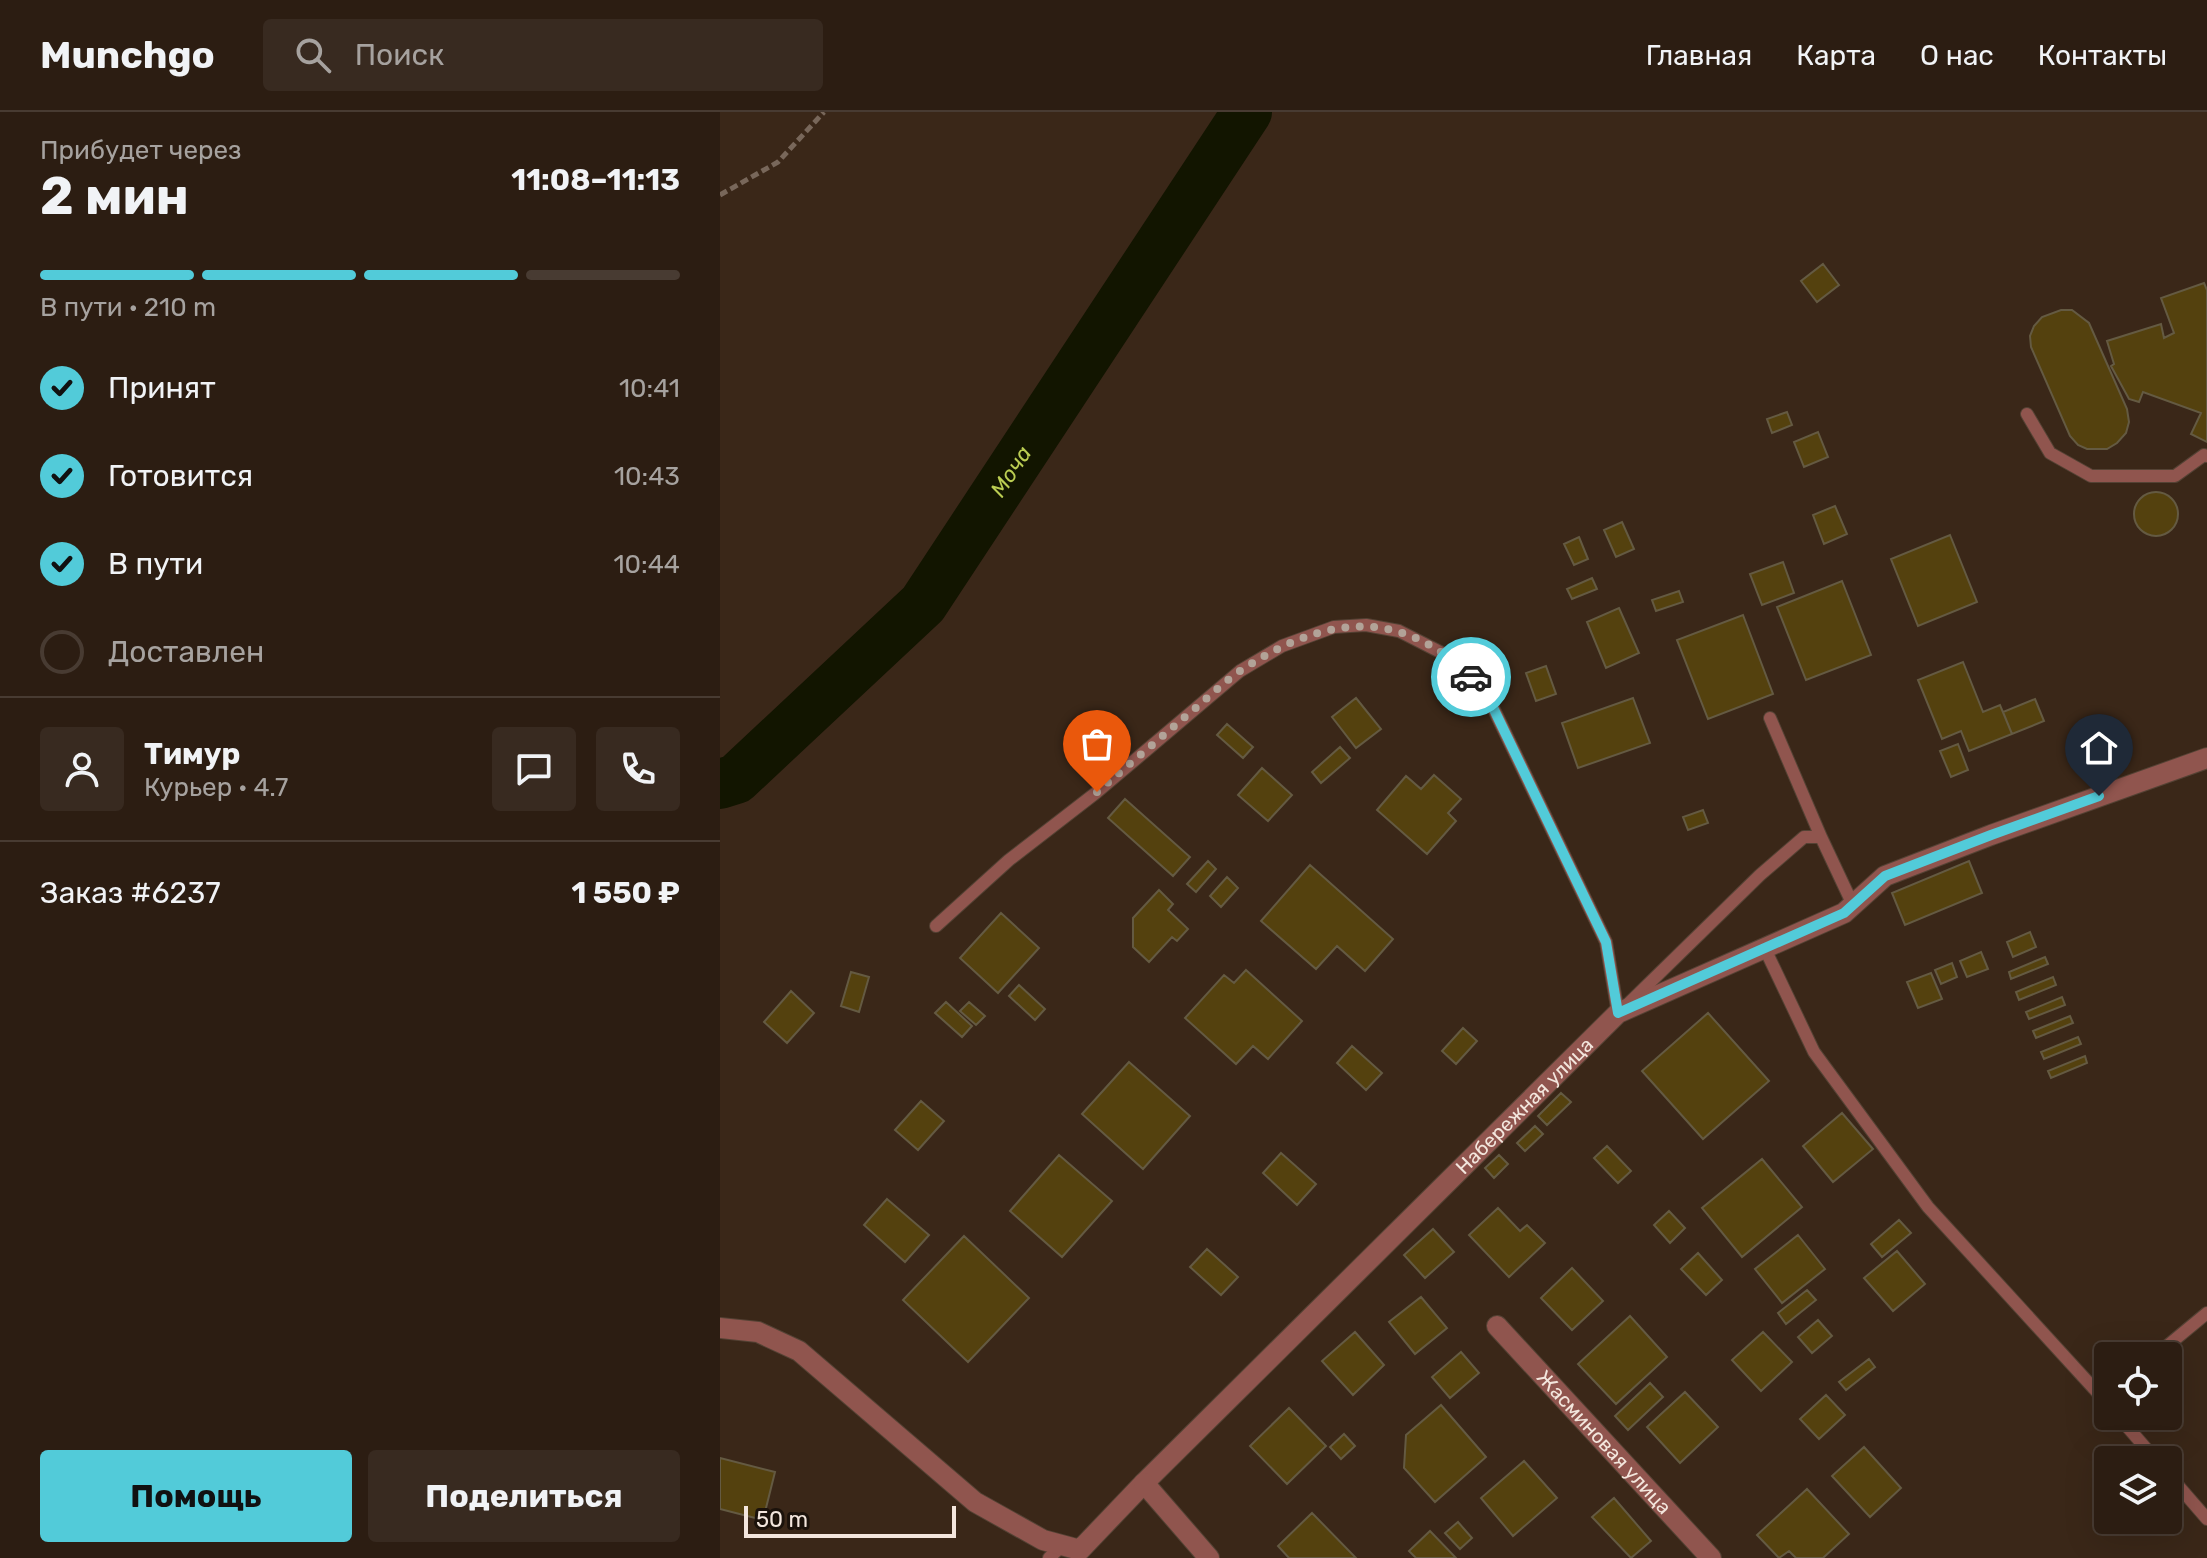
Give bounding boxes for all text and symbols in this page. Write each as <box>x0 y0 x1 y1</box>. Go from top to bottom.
search box <box>263 19 823 91</box>
text: Munchgo <box>40 32 215 78</box>
icon: search <box>291 33 335 77</box>
text: Поиск <box>355 37 444 73</box>
text: Главная <box>1646 39 1752 72</box>
text: Карта <box>1796 39 1876 72</box>
text: О нас <box>1920 39 1994 72</box>
text: Контакты <box>2038 39 2167 72</box>
text: Прибудет через <box>40 135 241 166</box>
text: 11:08–11:13 <box>511 162 680 198</box>
text: 2 мин <box>40 165 189 227</box>
text: В пути · 210 m <box>40 292 216 323</box>
icon: check <box>40 366 84 410</box>
text: Принят <box>108 370 216 406</box>
text: 10:41 <box>619 373 680 404</box>
water label: Моча <box>984 441 1037 502</box>
icon: check <box>40 454 84 498</box>
text: Готовится <box>108 458 253 494</box>
text: 10:43 <box>614 461 680 492</box>
icon: check <box>40 542 84 586</box>
text: В пути <box>108 546 203 582</box>
text: 10:44 <box>613 549 680 580</box>
text: Доставлен <box>108 634 264 670</box>
courier <box>1431 637 1511 717</box>
icon: car <box>1449 655 1493 699</box>
pin <box>1063 710 1131 792</box>
pin <box>2065 714 2133 796</box>
icon: bag <box>1075 722 1119 766</box>
icon: home <box>2077 726 2121 770</box>
button: person <box>40 727 124 811</box>
button: chat <box>492 727 576 811</box>
button: phone <box>596 727 680 811</box>
text: Тимур <box>144 736 240 772</box>
text: Курьер · 4.7 <box>144 772 288 803</box>
text: Заказ #6237 <box>40 875 221 911</box>
text: 1 550 ₽ <box>572 875 680 911</box>
street label: Набережная улица <box>1451 1032 1598 1179</box>
map controls <box>2094 1342 2182 1534</box>
button: locate <box>2094 1342 2182 1430</box>
street label: Жасминовая улица <box>1532 1365 1676 1519</box>
button: layers <box>2094 1446 2182 1534</box>
button: Помощь <box>40 1450 352 1542</box>
button: Поделиться <box>368 1450 680 1542</box>
scale bar <box>744 1502 956 1538</box>
text: 50 m <box>756 1506 808 1533</box>

